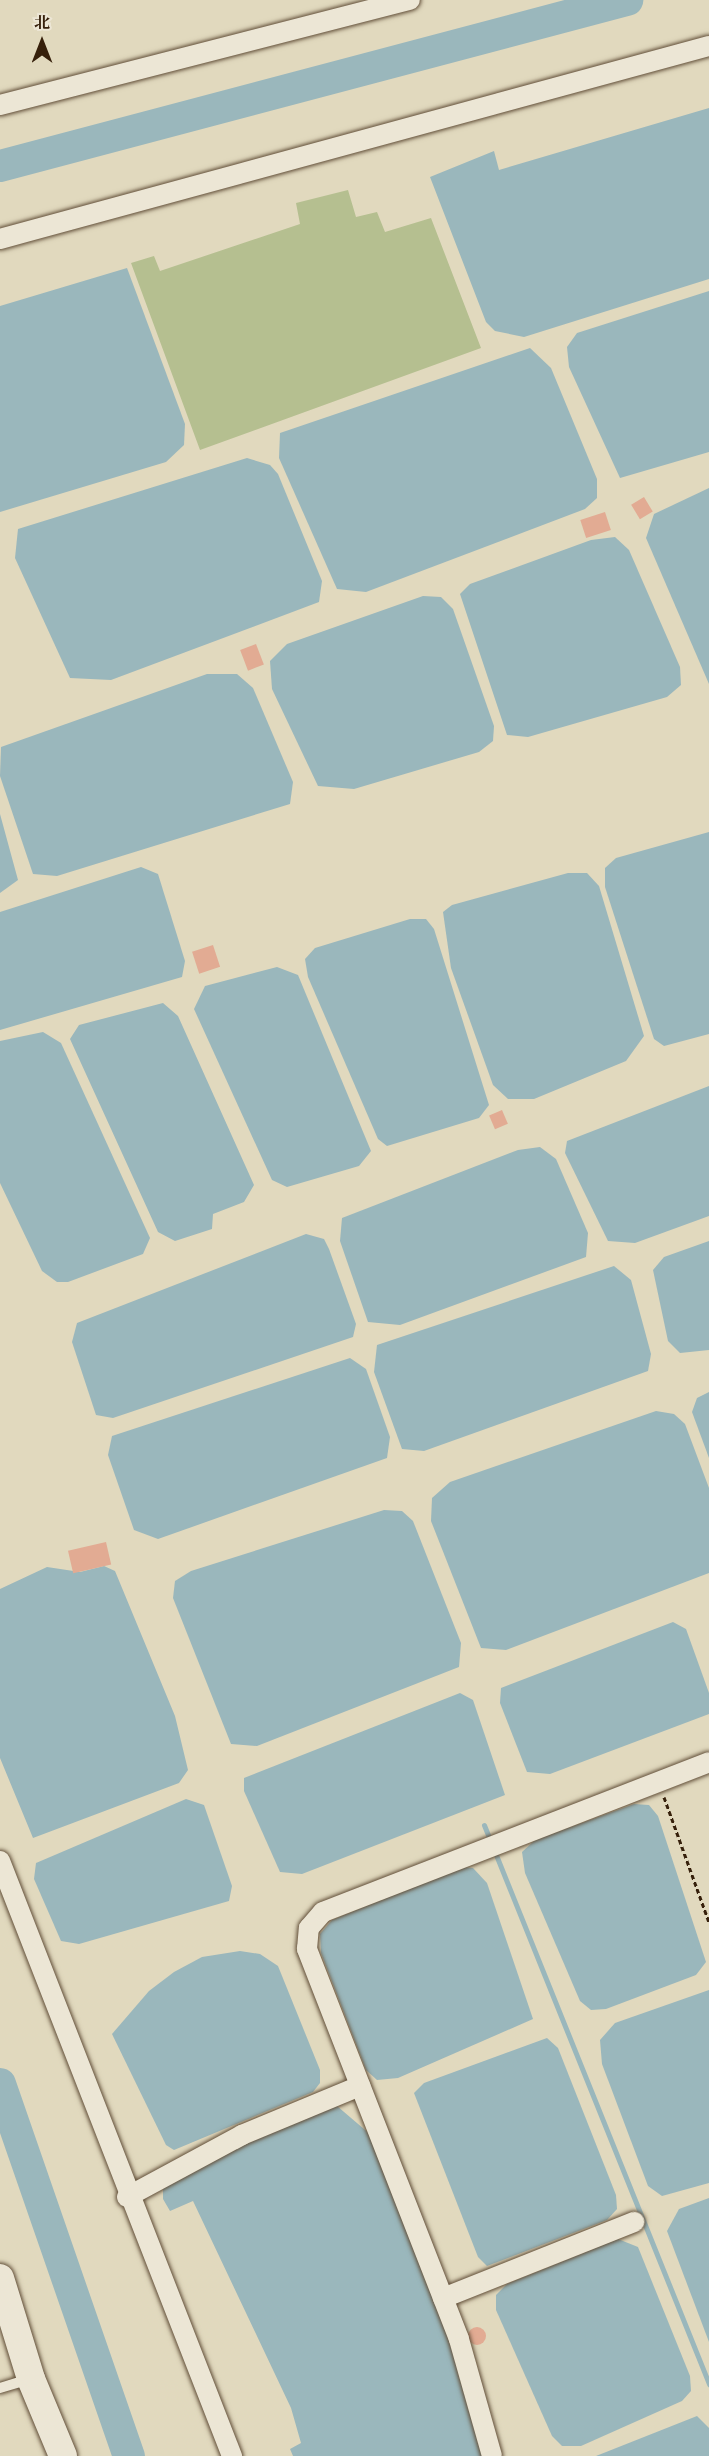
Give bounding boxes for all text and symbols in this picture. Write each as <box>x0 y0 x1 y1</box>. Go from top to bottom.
north arrow <box>12 12 72 72</box>
text: 北 <box>34 13 50 35</box>

